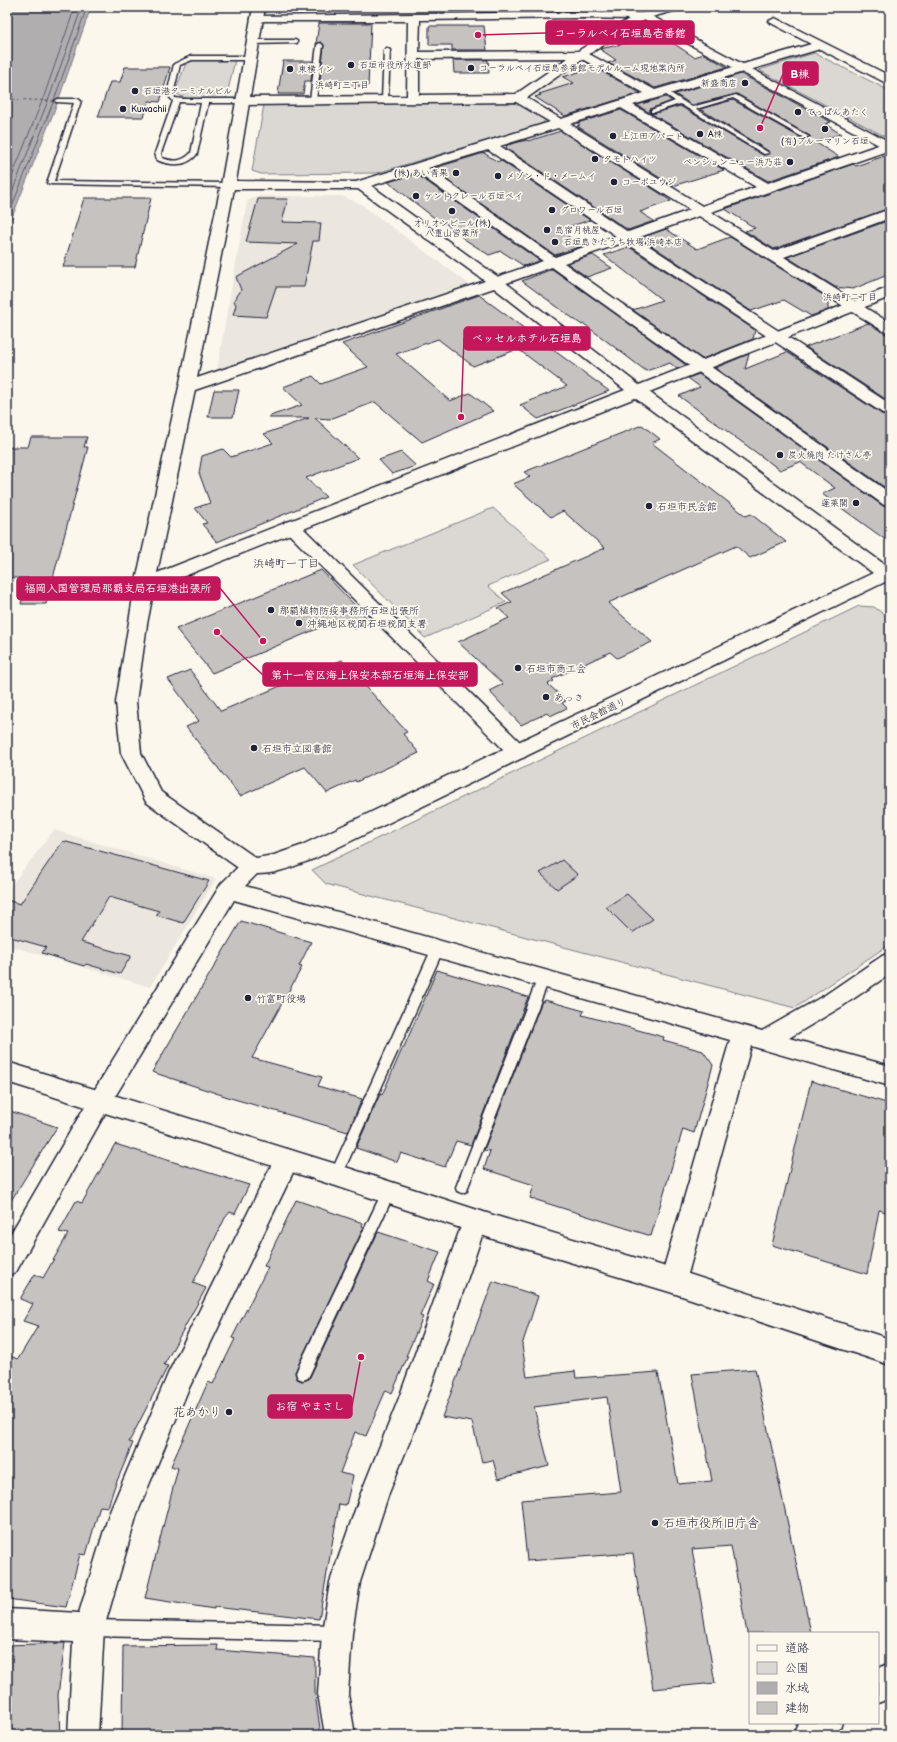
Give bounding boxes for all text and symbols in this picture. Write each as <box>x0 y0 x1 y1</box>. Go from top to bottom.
callout: コーラルベイ石垣島壱番館 <box>546 21 694 44</box>
text: コーラルベイ石垣島壱番館 <box>554 27 686 40</box>
marker: 石垣市役所水道部 <box>346 60 356 70</box>
place label: 石垣市役所水道部 <box>359 60 431 71</box>
callout: B棟 <box>783 62 818 85</box>
marker: コーラルベイ石垣島参番館モデルルーム現地案内所 <box>466 63 476 73</box>
place label: コーラルベイ石垣島参番館モデルルーム現地案内所 <box>479 63 685 74</box>
marker: 東横イン <box>285 64 295 74</box>
place label: 東横イン <box>298 64 334 75</box>
text: B棟 <box>791 68 810 81</box>
place label: 新盛商店 <box>701 78 737 89</box>
marker: 新盛商店 <box>740 78 750 88</box>
district label: 浜崎町三丁目 <box>315 80 369 91</box>
marker: 石垣港ターミナルビル <box>130 86 140 96</box>
place label: 石垣港ターミナルビル <box>143 86 232 97</box>
marker: Kuwachii <box>118 104 128 114</box>
place label: Kuwachii <box>131 104 167 115</box>
marker: てっぱんあたく <box>793 107 803 117</box>
place label: てっぱんあたく <box>806 107 868 118</box>
marker: (有)ブルーマリン石垣 <box>820 124 830 134</box>
marker: A棟 <box>695 129 705 139</box>
place label: A棟 <box>708 129 723 140</box>
marker: 上江田アパート <box>608 131 618 141</box>
place label: 上江田アパート <box>621 131 683 142</box>
place label: (有)ブルーマリン石垣 <box>781 136 869 147</box>
marker: タモトハイツ <box>590 154 600 164</box>
place label: タモトハイツ <box>603 154 657 165</box>
place label: ペンションニュー浜乃荘 <box>683 157 782 168</box>
marker: ペンションニュー浜乃荘 <box>785 157 795 167</box>
place label: (株) あい青果 <box>394 168 448 179</box>
marker: (株) あい青果 <box>451 168 461 178</box>
marker: メゾン・ド・メームイ <box>493 171 503 181</box>
place label: メゾン・ド・メームイ <box>506 171 596 182</box>
marker: コーポユウジ <box>609 177 619 187</box>
place label: コーポユウジ <box>622 177 676 188</box>
marker: ケントクレール石垣ベイ <box>411 191 421 201</box>
place label: ケントクレール石垣ベイ <box>424 191 523 202</box>
marker: グロワール石垣 <box>547 205 557 215</box>
place label: グロワール石垣 <box>560 205 622 216</box>
marker: オリオンビール(株) 八重山営業所 <box>447 206 457 216</box>
place label: オリオンビール(株) 八重山営業所 <box>413 218 491 239</box>
marker: 島宿月桃屋 <box>542 225 552 235</box>
place label: 島宿月桃屋 <box>555 225 600 236</box>
marker: 石垣島きたうち牧場 浜崎本店 <box>550 237 560 247</box>
place label: 石垣島きたうち牧場 浜崎本店 <box>563 237 682 248</box>
district label: 浜崎町二丁目 <box>823 292 877 303</box>
callout: ベッセルホテル石垣島 <box>464 327 590 350</box>
text: ベッセルホテル石垣島 <box>472 332 582 345</box>
marker: 炭火燒肉 たけさん亭 <box>775 450 785 460</box>
place label: 炭火燒肉 たけさん亭 <box>788 450 871 461</box>
place label: 蓬莱閣 <box>821 498 848 509</box>
marker: 蓬莱閣 <box>851 498 861 508</box>
marker: 石垣市民会館 <box>644 501 654 511</box>
place label: 石垣市民会館 <box>657 501 717 513</box>
district label: 浜崎町一丁目 <box>253 557 319 570</box>
callout: 福岡入国管理局那覇支局石垣港出張所 <box>17 577 220 600</box>
text: 福岡入国管理局那覇支局石垣港出張所 <box>25 582 212 595</box>
marker: 那覇植物防疫事務所石垣出張所 <box>266 605 276 615</box>
place label: 那覇植物防疫事務所石垣出張所 <box>279 605 419 617</box>
marker: 沖縄地区税関石垣税関支署 <box>294 618 304 628</box>
place label: 沖縄地区税関石垣税関支署 <box>307 618 427 630</box>
callout: 第十一管区海上保安本部石垣海上保安部 <box>263 663 477 686</box>
marker: 石垣市商工会 <box>513 663 523 673</box>
place label: 石垣市商工会 <box>526 663 586 675</box>
text: 第十一管区海上保安本部石垣海上保安部 <box>271 669 469 682</box>
marker: あっき <box>541 692 551 702</box>
place label: あっき <box>554 692 584 704</box>
street label: 市民会館通り <box>569 695 628 732</box>
marker: 石垣市立図書館 <box>249 743 259 753</box>
place label: 石垣市立図書館 <box>262 743 332 755</box>
marker: 竹富町役場 <box>243 993 253 1003</box>
place label: 竹富町役場 <box>256 993 306 1005</box>
callout: お宿 やまさし <box>268 1395 352 1418</box>
text: お宿 やまさし <box>276 1400 344 1413</box>
place label: 花あかり <box>173 1405 221 1420</box>
marker: 花あかり <box>224 1407 234 1417</box>
place label: 石垣市役所旧庁舎 <box>663 1516 759 1531</box>
marker: 石垣市役所旧庁舎 <box>650 1518 660 1528</box>
legend <box>749 1632 879 1724</box>
text: 道路 <box>785 1641 809 1656</box>
text: 公園 <box>785 1661 809 1676</box>
text: 水域 <box>785 1681 809 1696</box>
text: 建物 <box>785 1701 809 1716</box>

